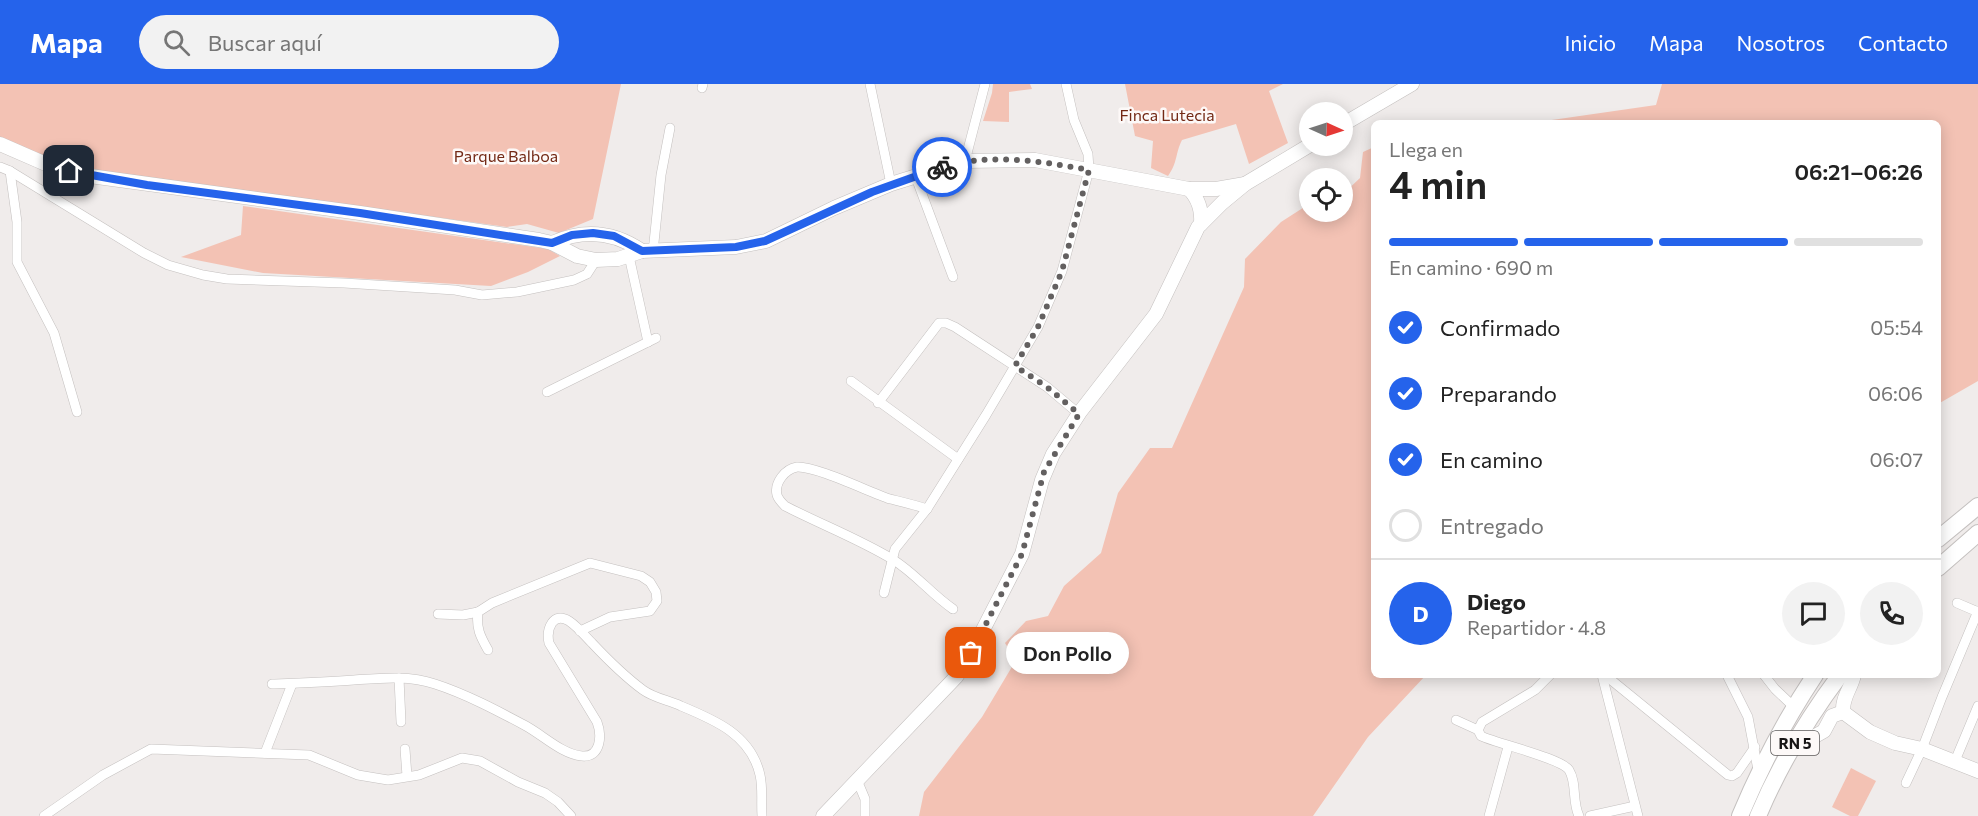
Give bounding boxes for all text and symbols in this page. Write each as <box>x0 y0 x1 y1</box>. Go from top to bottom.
search box <box>139 15 559 69</box>
text: Mapa <box>30 25 103 59</box>
icon: search <box>160 26 193 59</box>
text: Buscar aquí <box>208 29 322 56</box>
text: Inicio <box>1564 30 1616 55</box>
text: Mapa <box>1649 30 1703 55</box>
text: Nosotros <box>1736 30 1825 55</box>
text: Contacto <box>1858 30 1948 55</box>
north arrow <box>1299 102 1353 156</box>
map controls <box>1299 102 1353 222</box>
park label: Finca Lutecia <box>1119 105 1215 124</box>
courier <box>912 137 972 197</box>
text: Llega en <box>1389 137 1463 161</box>
pin <box>43 145 94 196</box>
park label: Parque Balboa <box>454 146 558 165</box>
icon: bike <box>926 151 959 184</box>
icon: home <box>52 154 85 187</box>
text: 06:21–06:26 <box>1794 158 1923 185</box>
text: 4 min <box>1389 159 1487 207</box>
button: locate <box>1299 168 1353 222</box>
text: En camino · 690 m <box>1389 255 1553 279</box>
icon: check <box>1389 311 1422 344</box>
text: Confirmado <box>1440 314 1561 341</box>
text: 05:54 <box>1870 315 1923 339</box>
icon: check <box>1389 377 1422 410</box>
text: Preparando <box>1440 380 1557 407</box>
text: 06:06 <box>1868 381 1923 405</box>
icon: check <box>1389 443 1422 476</box>
text: En camino <box>1440 446 1543 473</box>
text: 06:07 <box>1870 447 1923 471</box>
text: Entregado <box>1440 512 1544 539</box>
button: chat <box>1782 582 1845 645</box>
button: phone <box>1860 582 1923 645</box>
text: Diego <box>1467 588 1526 615</box>
text: D <box>1412 600 1429 627</box>
text: Repartidor · 4.8 <box>1467 615 1606 639</box>
pin <box>945 627 996 678</box>
callout: Don Pollo <box>1007 632 1130 674</box>
icon: bag <box>954 636 987 669</box>
text: Don Pollo <box>1023 641 1112 665</box>
road number: RN 5 <box>1771 731 1819 755</box>

